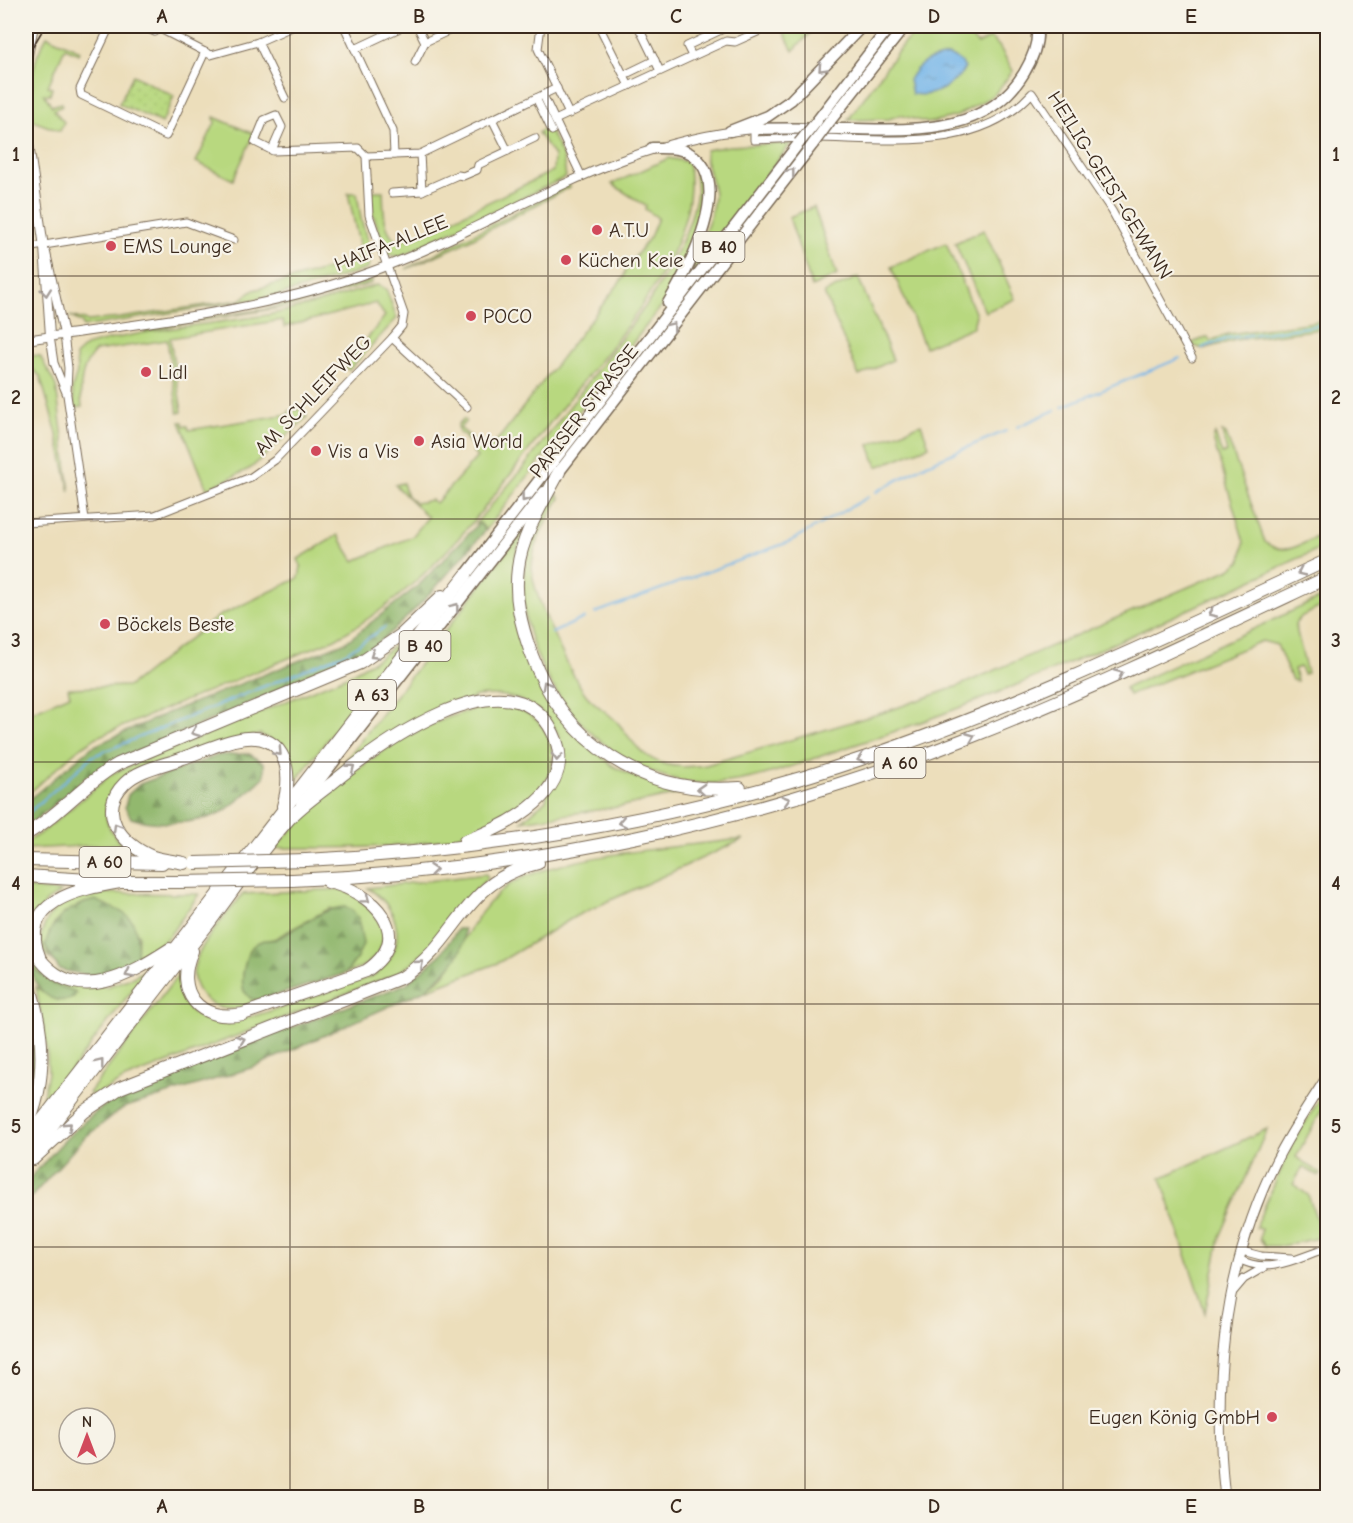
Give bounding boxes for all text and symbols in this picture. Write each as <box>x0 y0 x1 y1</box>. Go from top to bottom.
text: A <box>156 5 168 28</box>
text: B <box>413 5 425 28</box>
text: C <box>670 5 682 28</box>
text: D <box>928 5 940 28</box>
text: E <box>1185 5 1197 28</box>
one-way arrow <box>818 61 829 72</box>
street label: HEILIG-GEIST-GEWANN <box>1043 87 1177 283</box>
text: 1 <box>12 143 20 166</box>
text: 1 <box>1332 143 1340 166</box>
one-way arrow <box>784 168 795 179</box>
street label: HAIFA-ALLEE <box>331 210 451 276</box>
place label: A.T.U <box>609 219 649 242</box>
marker: A.T.U <box>590 223 604 237</box>
road number: B 40 <box>694 232 744 262</box>
place label: EMS Lounge <box>123 235 232 258</box>
marker: EMS Lounge <box>104 239 118 253</box>
place label: Küchen Keie <box>578 249 683 272</box>
marker: Küchen Keie <box>559 253 573 267</box>
one-way arrow <box>39 287 52 296</box>
place label: POCO <box>483 305 532 328</box>
marker: POCO <box>464 309 478 323</box>
one-way arrow <box>664 322 675 333</box>
street label: AM SCHLEIFWEG <box>250 330 376 460</box>
street label: PARISER STRASSE <box>525 340 643 482</box>
place label: Lidl <box>158 361 188 384</box>
marker: Lidl <box>139 365 153 379</box>
text: 2 <box>11 386 21 409</box>
text: 2 <box>1331 386 1341 409</box>
place label: Asia World <box>431 430 523 453</box>
marker: Asia World <box>412 434 426 448</box>
place label: Vis a Vis <box>328 440 399 463</box>
marker: Vis a Vis <box>309 444 323 458</box>
one-way arrow <box>521 491 532 502</box>
one-way arrow <box>1296 565 1307 577</box>
one-way arrow <box>448 602 459 613</box>
one-way arrow <box>1207 606 1218 618</box>
place label: Böckels Beste <box>117 613 234 636</box>
marker: Böckels Beste <box>98 617 112 631</box>
text: 3 <box>11 629 21 652</box>
text: 3 <box>1331 629 1341 652</box>
road number: B 40 <box>400 631 450 661</box>
one-way arrow <box>370 647 380 659</box>
one-way arrow <box>1112 669 1123 681</box>
road number: A 63 <box>348 680 396 710</box>
one-way arrow <box>542 681 553 691</box>
one-way arrow <box>190 725 201 737</box>
one-way arrow <box>964 732 975 744</box>
one-way arrow <box>270 744 281 755</box>
road number: A 60 <box>874 748 926 778</box>
one-way arrow <box>856 752 867 764</box>
one-way arrow <box>551 753 564 762</box>
one-way arrow <box>345 764 356 775</box>
one-way arrow <box>697 782 706 795</box>
one-way arrow <box>780 795 791 807</box>
one-way arrow <box>617 815 627 828</box>
one-way arrow <box>113 823 125 833</box>
road number: A 60 <box>80 847 130 877</box>
one-way arrow <box>428 864 438 877</box>
text: 4 <box>11 872 21 895</box>
text: 4 <box>1331 872 1341 895</box>
one-way arrow <box>359 891 370 902</box>
one-way arrow <box>413 960 424 971</box>
one-way arrow <box>125 967 136 978</box>
one-way arrow <box>235 1035 246 1047</box>
one-way arrow <box>93 1059 104 1070</box>
text: 5 <box>11 1115 21 1138</box>
text: 5 <box>1331 1115 1341 1138</box>
one-way arrow <box>62 1122 72 1133</box>
text: 6 <box>11 1357 21 1380</box>
text: 6 <box>1331 1357 1341 1380</box>
north arrow <box>57 1406 117 1466</box>
place label: Eugen König GmbH <box>1089 1406 1260 1429</box>
marker: Eugen König GmbH <box>1265 1410 1279 1424</box>
text: N <box>82 1413 92 1431</box>
text: A <box>156 1495 168 1518</box>
text: B <box>413 1495 425 1518</box>
text: C <box>670 1495 682 1518</box>
text: D <box>928 1495 940 1518</box>
text: E <box>1185 1495 1197 1518</box>

